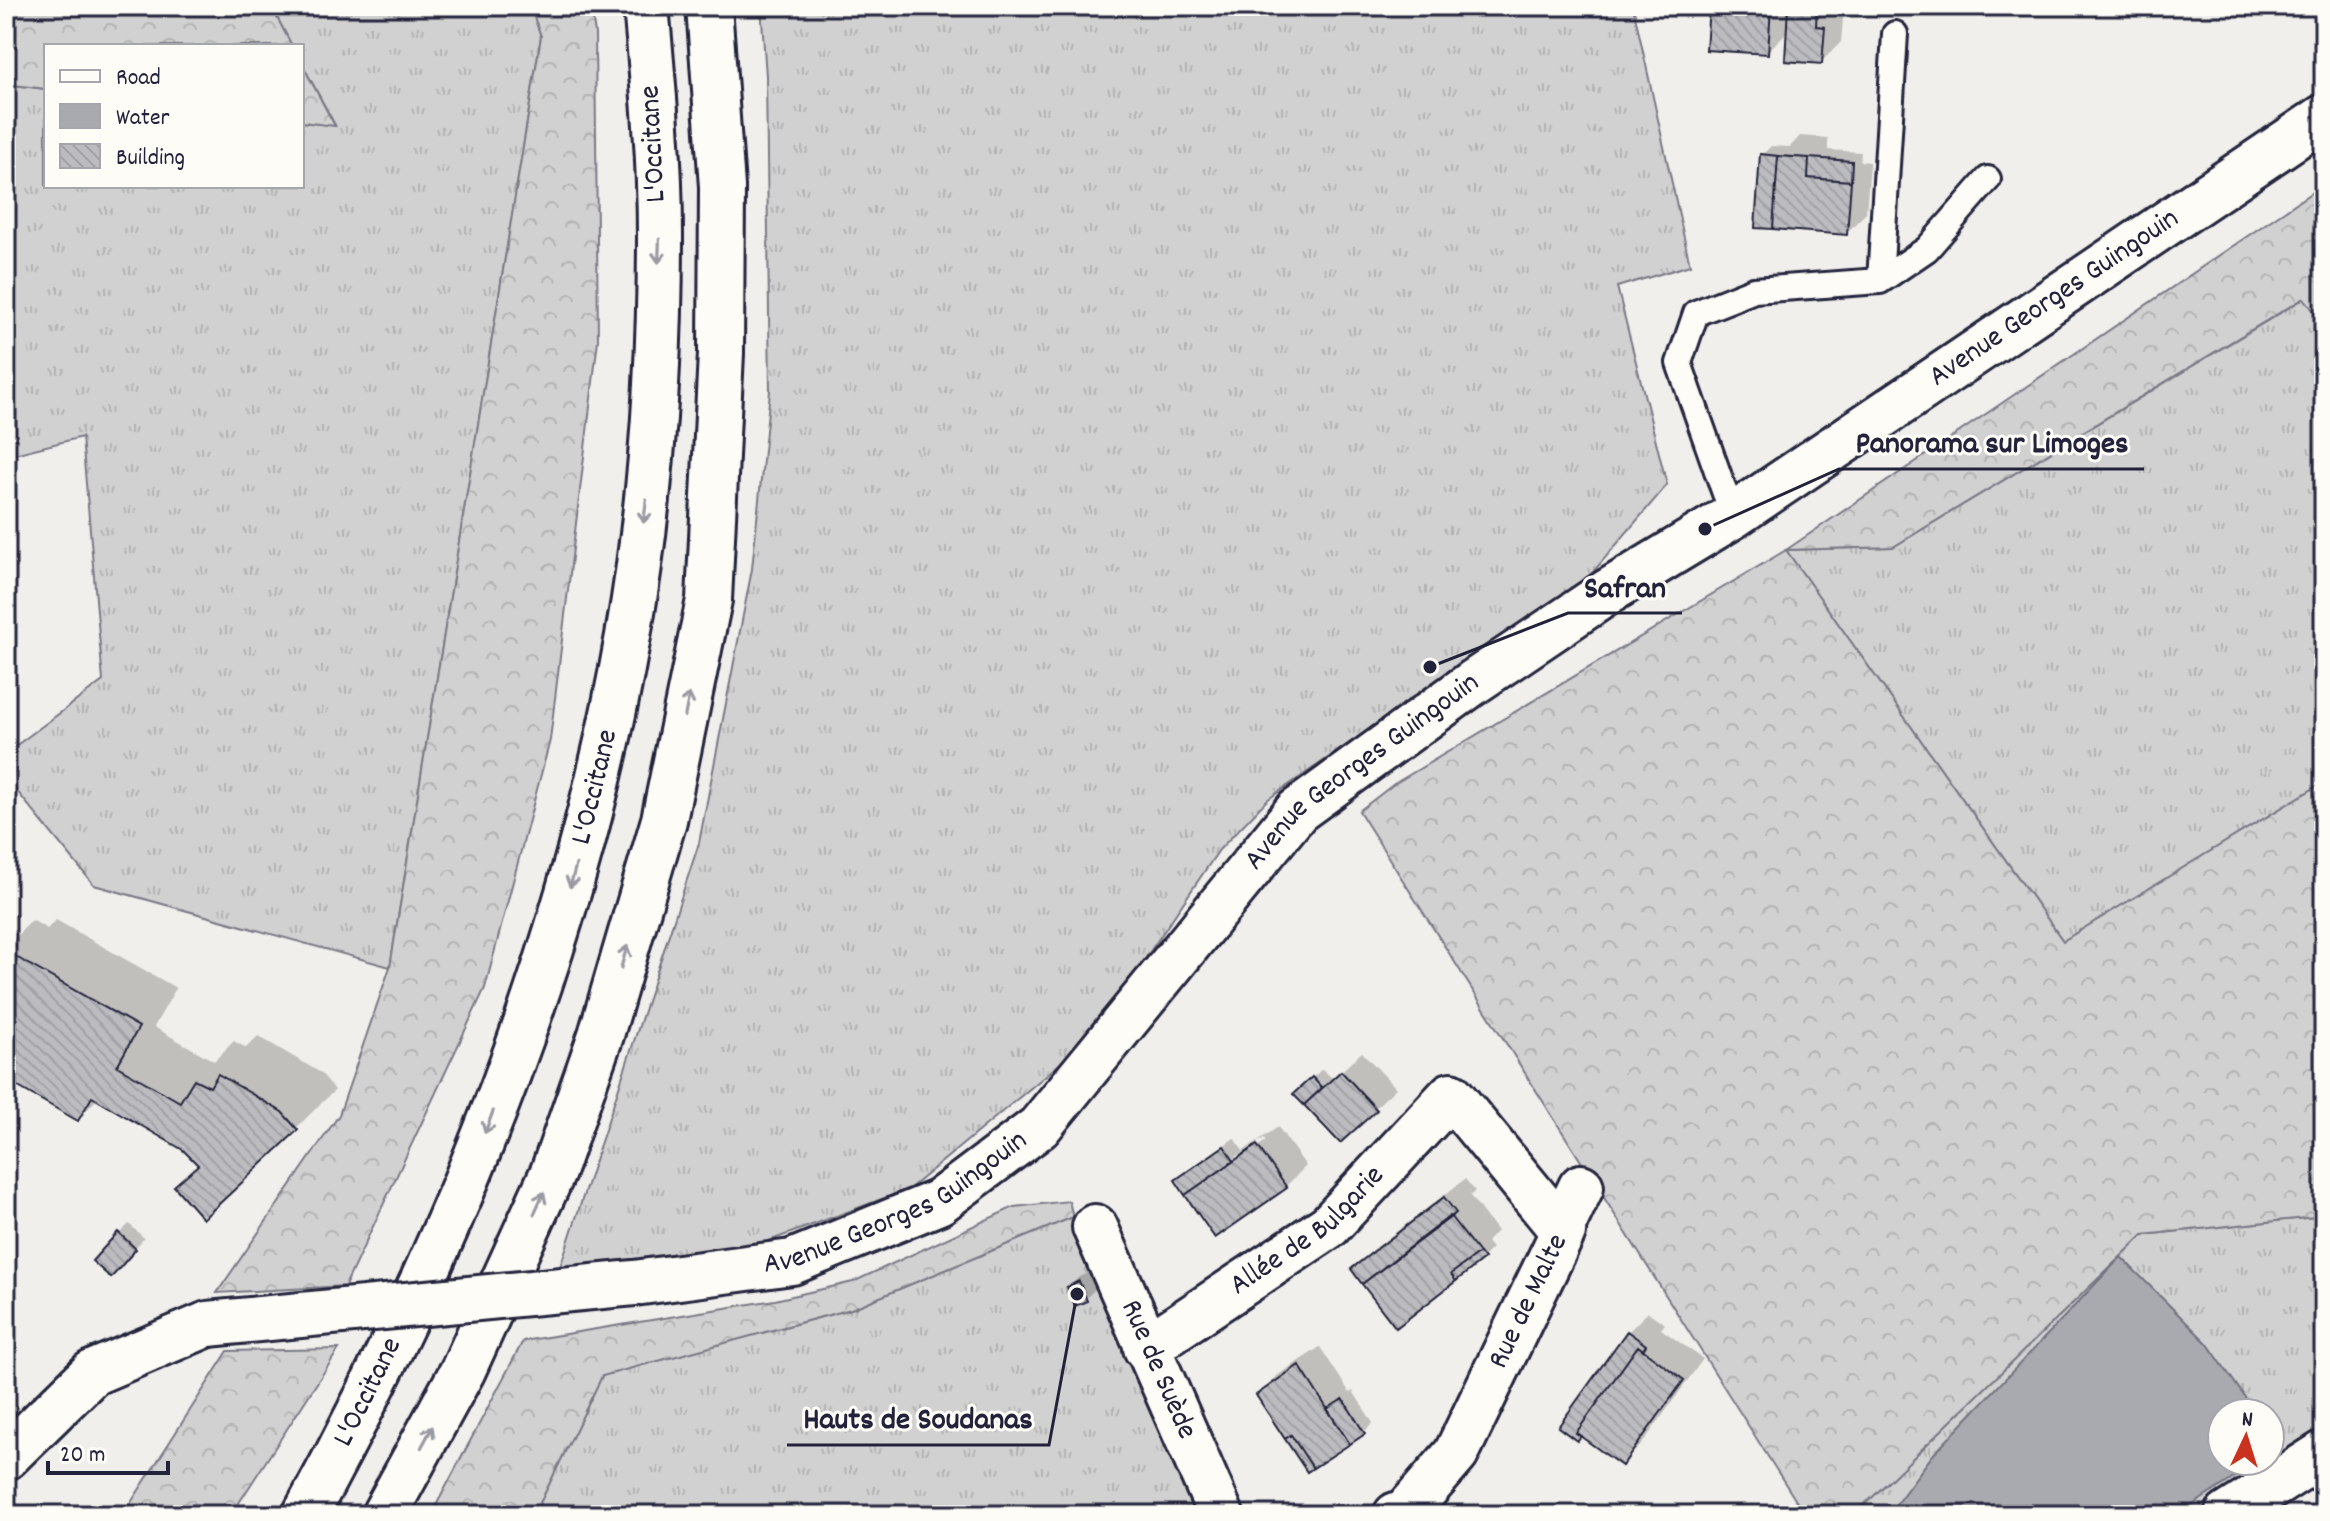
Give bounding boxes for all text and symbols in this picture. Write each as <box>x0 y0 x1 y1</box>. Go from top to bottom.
legend <box>44 44 304 188</box>
text: Road <box>116 62 161 96</box>
street label: L'Occitane <box>630 84 680 204</box>
text: Water <box>116 102 169 136</box>
text: Building <box>116 142 185 176</box>
street label: Avenue Georges Guingouin <box>1921 199 2189 399</box>
one-way arrow <box>652 237 667 264</box>
callout: Panorama sur Limoges <box>1839 413 2144 469</box>
text: Panorama sur Limoges <box>1856 423 2128 469</box>
one-way arrow <box>637 497 652 524</box>
callout: Safran <box>1568 557 1682 613</box>
text: Safran <box>1584 568 1666 614</box>
street label: Avenue Georges Guingouin <box>1235 663 1489 880</box>
one-way arrow <box>681 693 696 719</box>
street label: L'Occitane <box>561 726 631 850</box>
one-way arrow <box>565 862 580 888</box>
one-way arrow <box>617 945 632 971</box>
one-way arrow <box>481 1109 496 1134</box>
street label: Avenue Georges Guingouin <box>761 1121 1037 1287</box>
street label: Allée de Bulgarie <box>1222 1157 1396 1307</box>
one-way arrow <box>532 1191 547 1215</box>
street label: Rue de Malte <box>1479 1227 1580 1376</box>
street label: Rue de Suède <box>1108 1293 1207 1446</box>
street label: L'Occitane <box>323 1331 414 1455</box>
callout: Hauts de Soudanas <box>787 1389 1049 1445</box>
north arrow <box>2206 1397 2286 1477</box>
text: Hauts de Soudanas <box>803 1399 1033 1445</box>
text: N <box>2241 1405 2254 1436</box>
scale bar <box>48 1425 168 1475</box>
one-way arrow <box>420 1426 435 1450</box>
text: 20 m <box>60 1439 106 1473</box>

